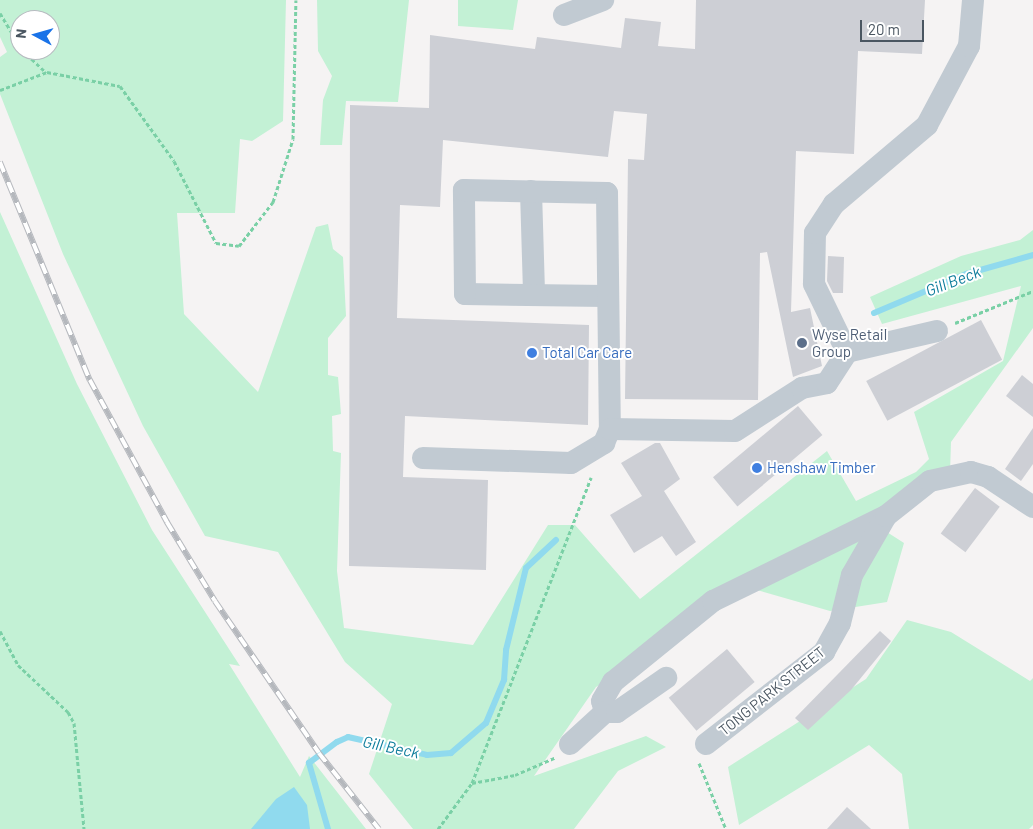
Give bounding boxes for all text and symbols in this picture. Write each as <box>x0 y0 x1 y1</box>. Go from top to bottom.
north arrow <box>10 10 60 60</box>
scale bar <box>863 10 927 42</box>
text: 20 m <box>868 20 900 38</box>
text: N <box>12 28 30 39</box>
water label: Gill Beck <box>923 262 983 300</box>
place label: Wyse Retail Group <box>812 325 887 360</box>
marker: Wyse Retail Group <box>796 337 808 349</box>
place label: Total Car Care <box>542 344 632 362</box>
marker: Total Car Care <box>526 347 538 359</box>
place label: Henshaw Timber <box>767 459 876 477</box>
marker: Henshaw Timber <box>751 462 763 474</box>
street label: TONG PARK STREET <box>715 643 829 739</box>
water label: Gill Beck <box>361 732 421 762</box>

